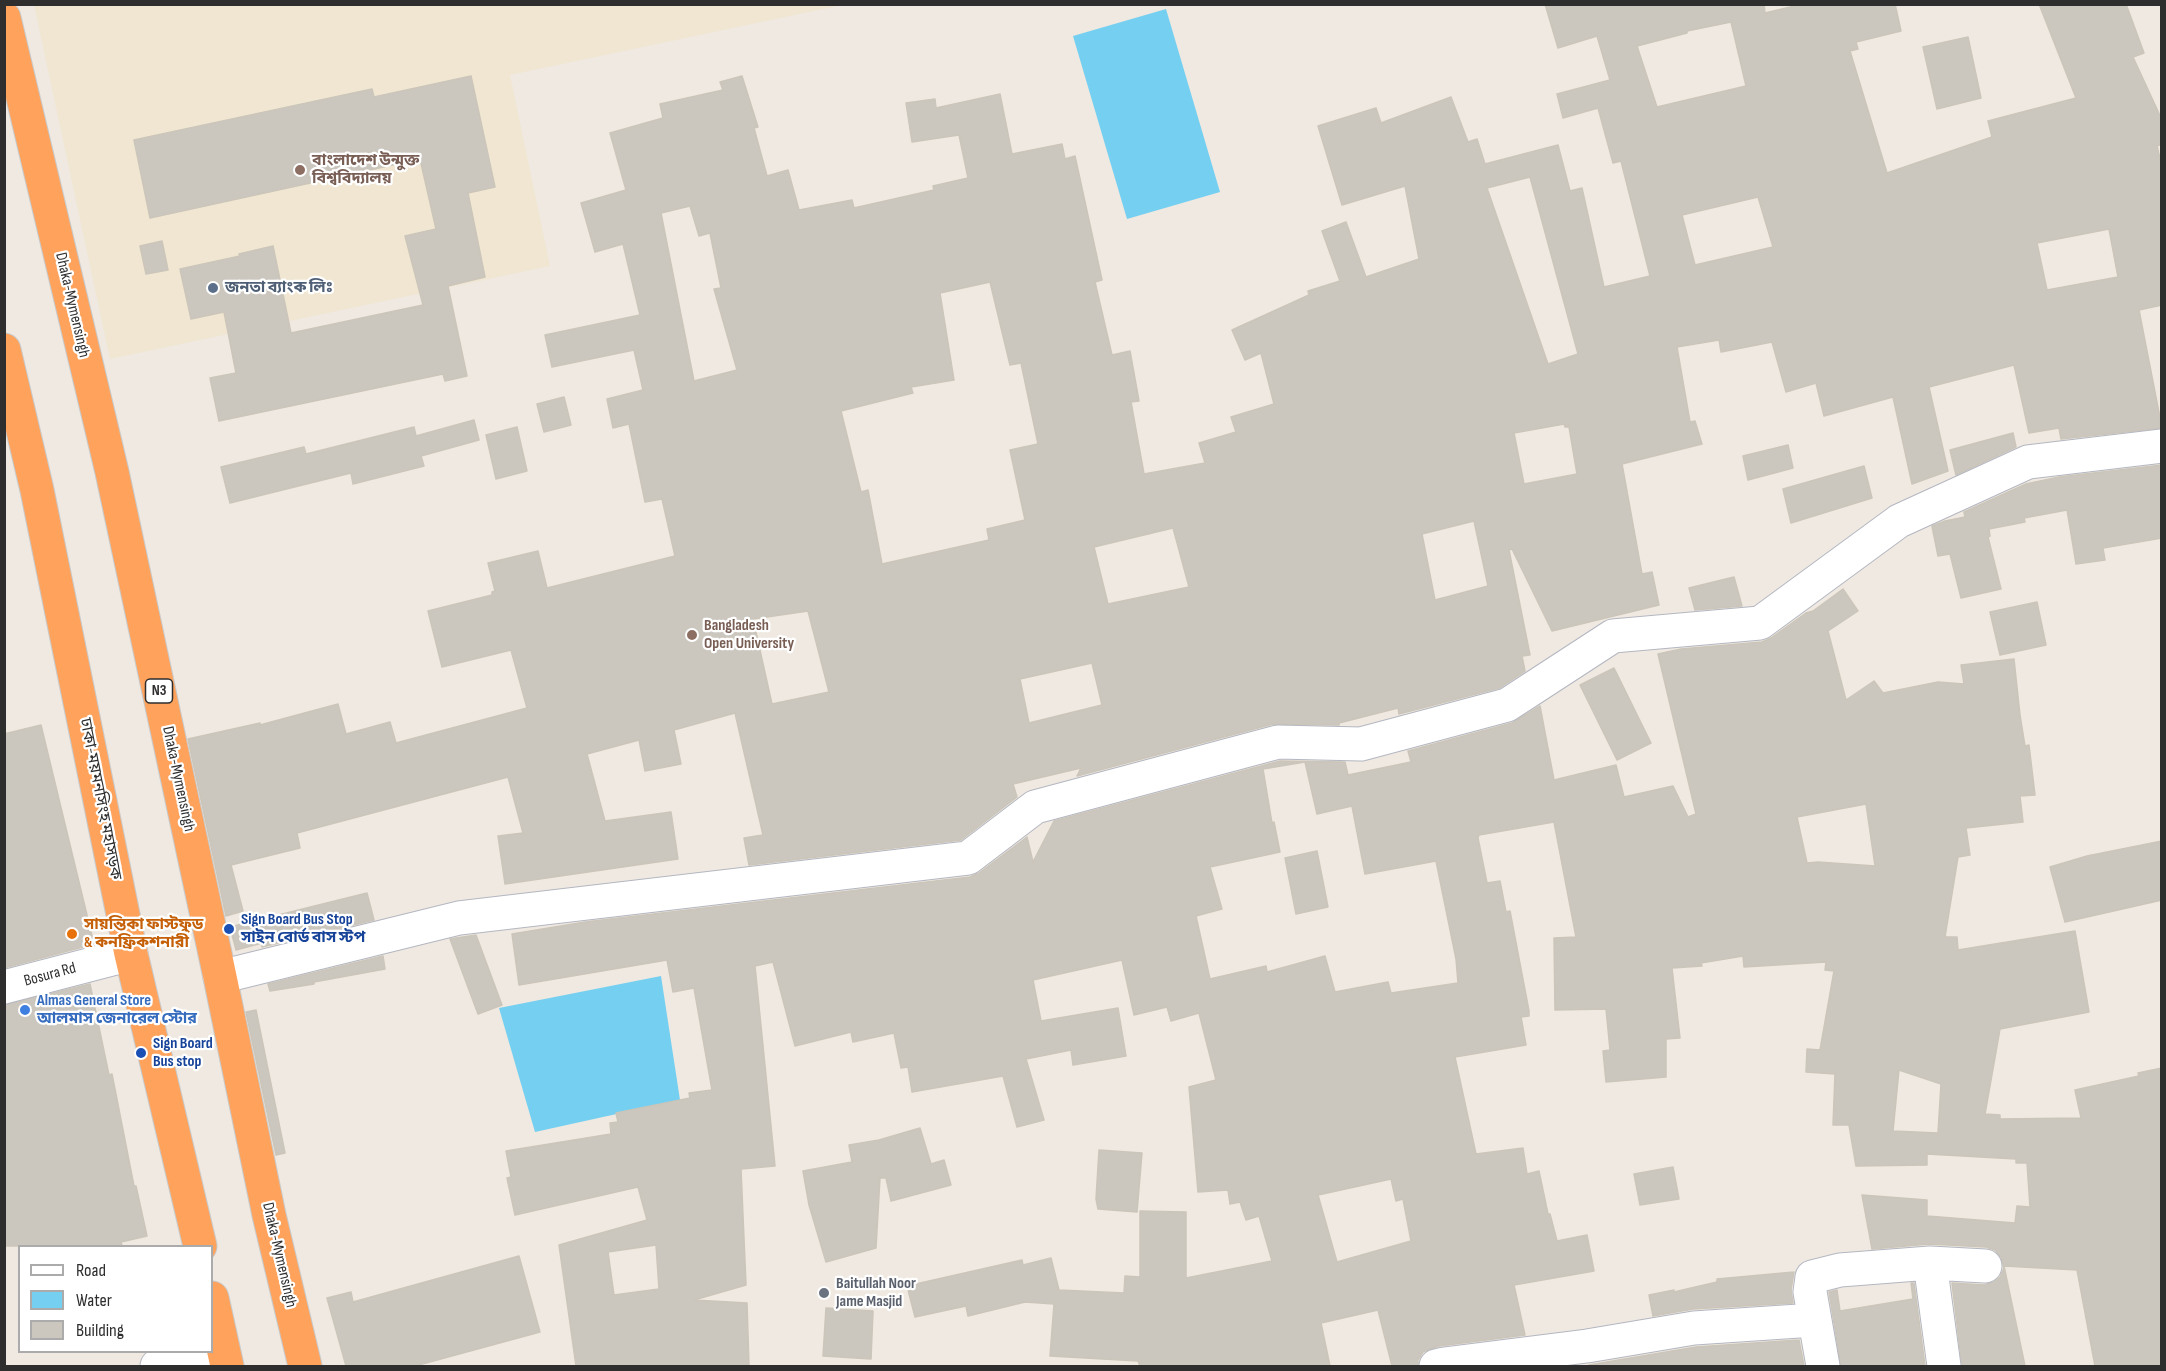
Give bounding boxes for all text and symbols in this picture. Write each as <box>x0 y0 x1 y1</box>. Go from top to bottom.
place label: বাংলাদেশ উন্মুক্ত বিশ্ববিদ্যালয় <box>312 151 419 189</box>
marker: বাংলাদেশ উন্মুক্ত বিশ্ববিদ্যালয় <box>293 163 307 177</box>
street label: Dhaka-Mymensingh <box>51 251 93 359</box>
place label: জনতা ব্যাংক লিঃ <box>225 278 333 298</box>
marker: জনতা ব্যাংক লিঃ <box>206 281 220 295</box>
place label: Bangladesh Open University <box>704 616 794 654</box>
marker: Bangladesh Open University <box>685 628 699 642</box>
road number: N3 <box>146 679 172 703</box>
street label: ঢাকা-ময়মনসিংহ মহাসড়ক <box>75 716 125 882</box>
street label: Dhaka-Mymensingh <box>157 725 199 833</box>
place label: Sign Board Bus Stop সাইন বোর্ড বাস স্টপ <box>241 910 365 948</box>
place label: সায়ন্তিকা ফাস্টফুড & কনফ্রিকশনারী <box>84 915 203 953</box>
marker: Sign Board Bus Stop সাইন বোর্ড বাস স্টপ <box>222 922 236 936</box>
marker: সায়ন্তিকা ফাস্টফুড & কনফ্রিকশনারী <box>65 927 79 941</box>
street label: Bosura Rd <box>22 959 78 991</box>
place label: Almas General Store আলমাস জেনারেল স্টোর <box>37 991 197 1029</box>
marker: Almas General Store আলমাস জেনারেল স্টোর <box>18 1003 32 1017</box>
place label: Sign Board Bus stop <box>153 1034 213 1072</box>
marker: Sign Board Bus stop <box>134 1046 148 1060</box>
street label: Dhaka-Mymensingh <box>258 1201 300 1309</box>
legend <box>18 1245 213 1353</box>
text: Road <box>76 1260 106 1281</box>
place label: Baitullah Noor Jame Masjid <box>836 1274 916 1312</box>
marker: Baitullah Noor Jame Masjid <box>817 1286 831 1300</box>
text: Water <box>76 1290 112 1311</box>
text: Building <box>76 1320 124 1341</box>

